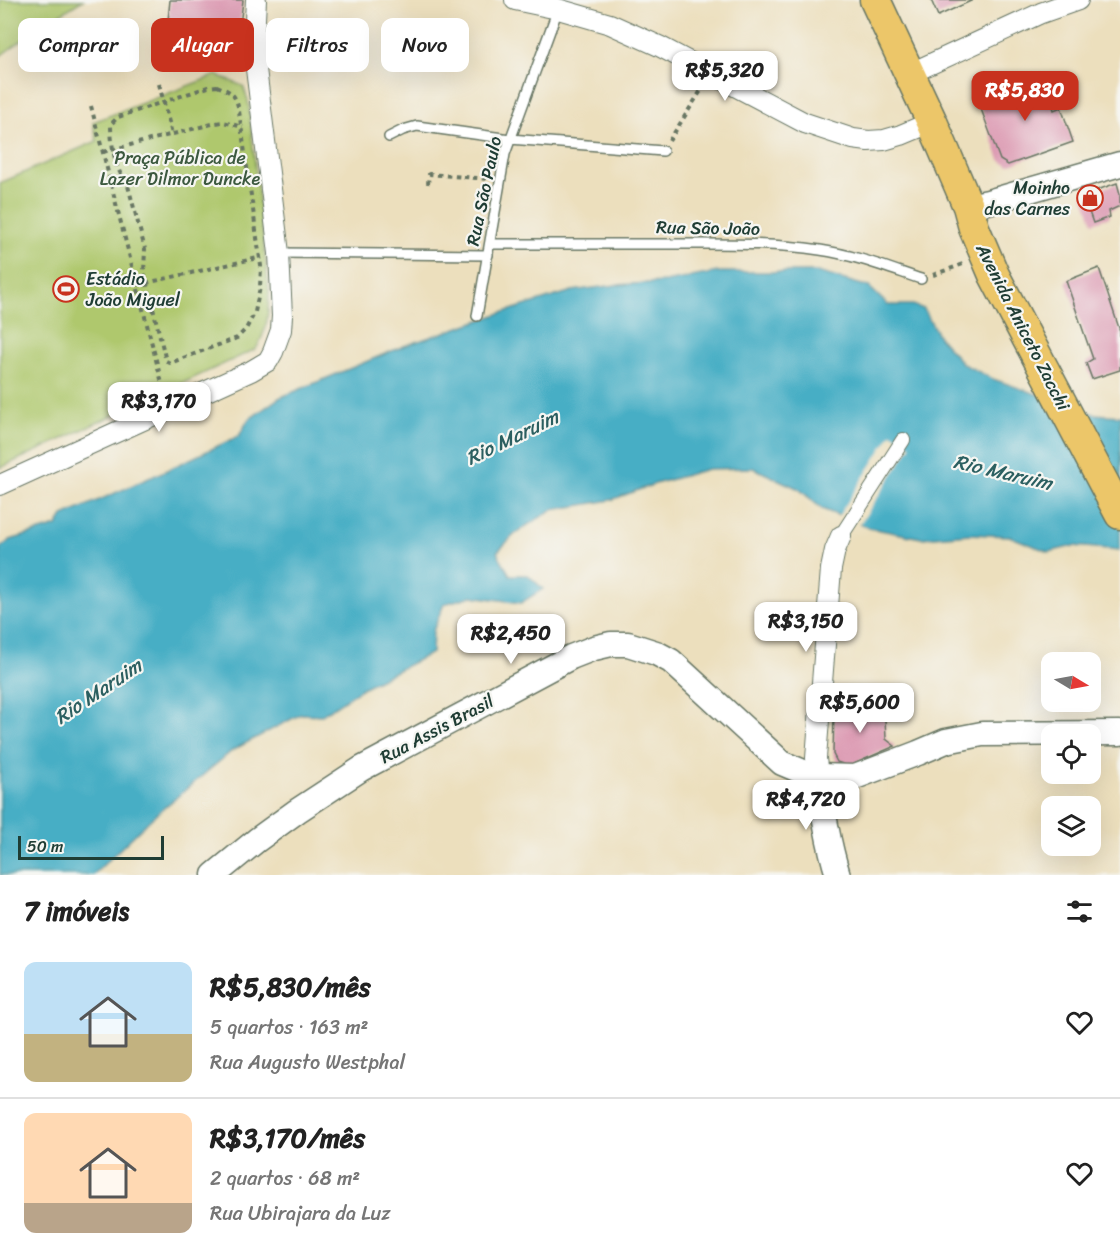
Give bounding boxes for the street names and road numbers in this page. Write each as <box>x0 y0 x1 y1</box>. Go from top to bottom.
street label: Rua São Paulo <box>457 133 511 249</box>
street label: Rua São João <box>656 211 760 245</box>
street label: Avenida Aniceto Zacchi <box>967 237 1079 417</box>
street label: Rua Assis Brasil <box>374 685 501 773</box>

